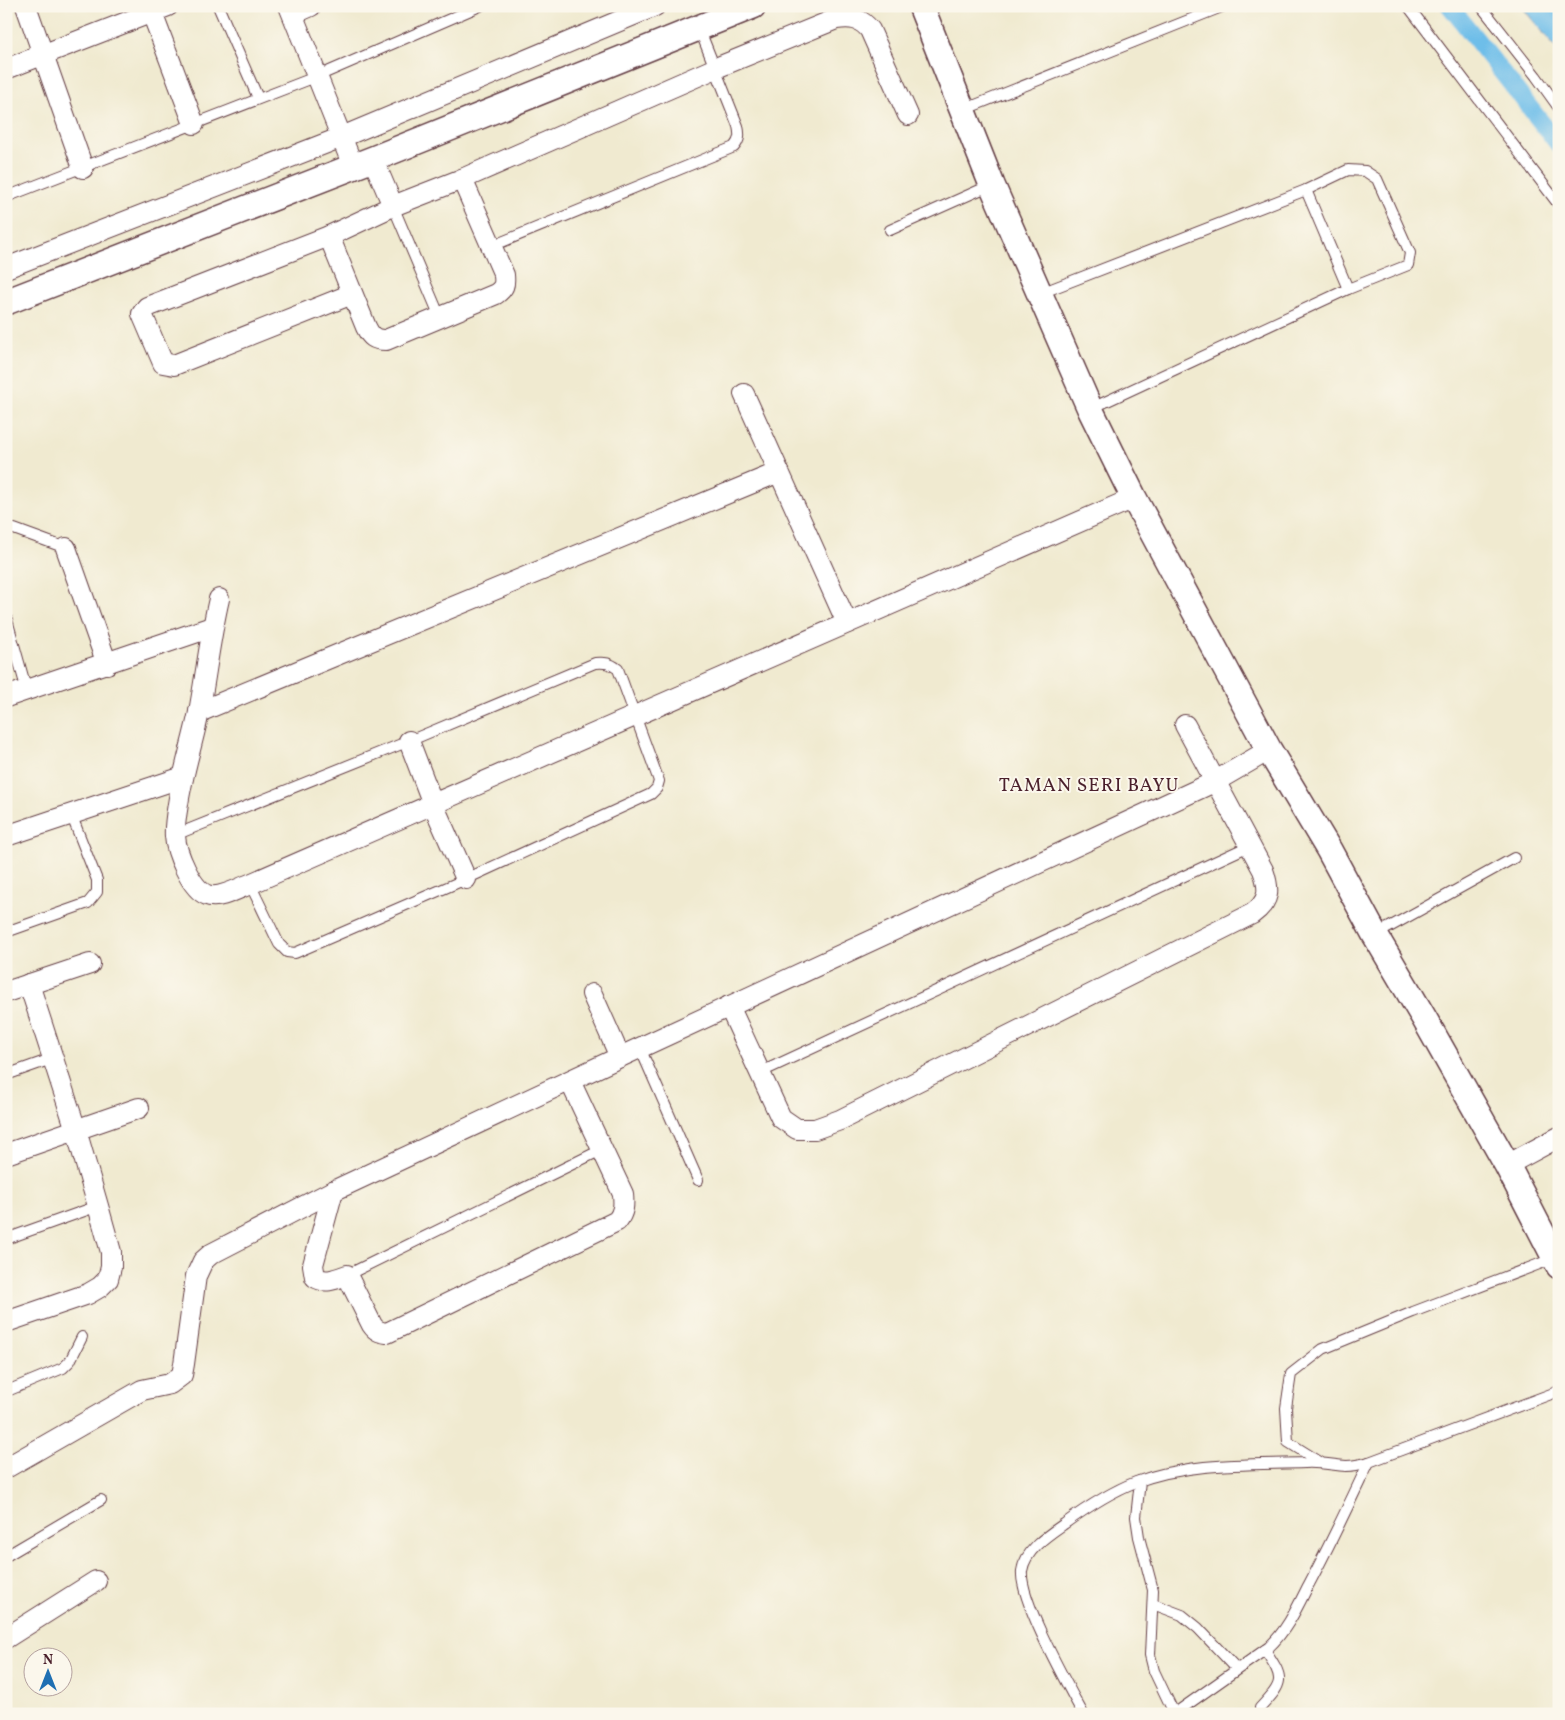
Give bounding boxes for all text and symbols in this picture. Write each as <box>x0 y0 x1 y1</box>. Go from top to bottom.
district label: TAMAN SERI BAYU <box>999 773 1179 799</box>
north arrow <box>22 1648 72 1698</box>
text: N <box>43 1651 53 1670</box>

